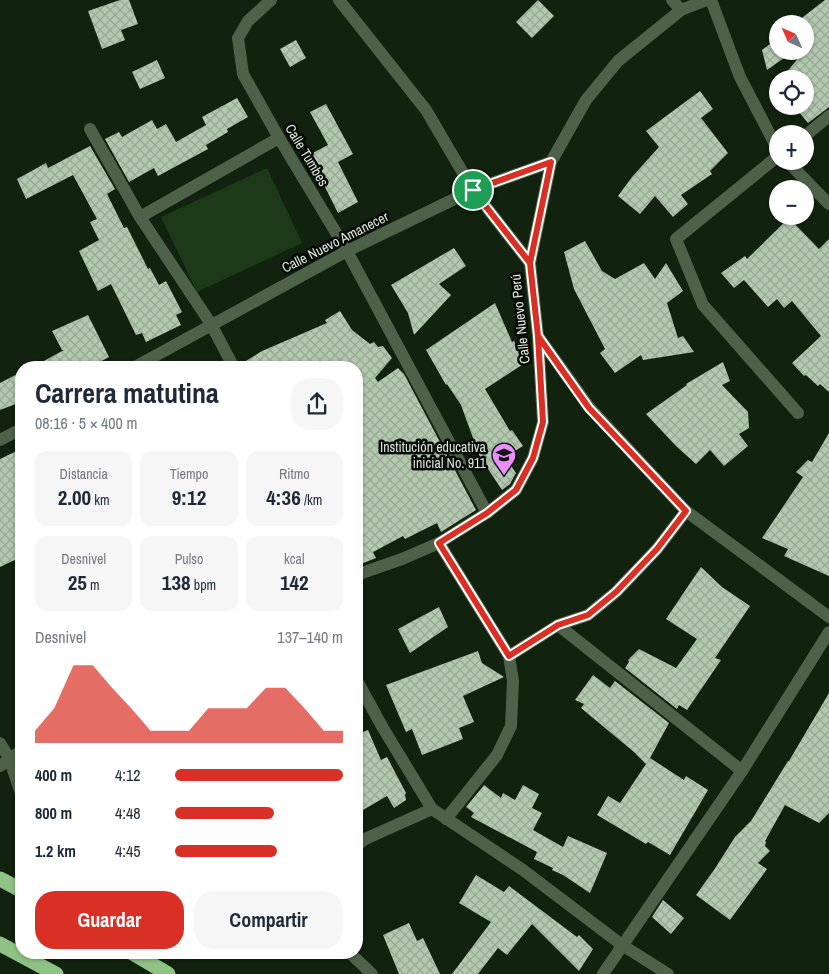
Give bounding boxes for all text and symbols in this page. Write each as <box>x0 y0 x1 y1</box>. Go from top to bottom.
north arrow <box>769 15 814 60</box>
map controls <box>769 15 814 225</box>
button: locate <box>769 70 814 115</box>
street label: Calle Tumbes <box>281 121 333 190</box>
button: + <box>769 125 814 170</box>
pin <box>452 169 494 211</box>
icon: arrive <box>459 176 487 204</box>
button: − <box>769 180 814 225</box>
street label: Calle Nuevo Amanecer <box>279 207 392 277</box>
street label: Calle Nuevo Perú <box>506 273 534 365</box>
text: Carrera matutina <box>35 374 219 412</box>
button: share <box>291 378 343 430</box>
text: 08:16 · 5 × 400 m <box>35 412 138 434</box>
place label: Institución educativa inicial No. 911 <box>380 438 487 472</box>
school or university icon: Institución educativa inicial No. 911 <box>491 442 517 476</box>
text: Distancia <box>59 465 108 483</box>
text: Tiempo <box>170 465 208 483</box>
text: Ritmo <box>279 465 310 483</box>
text: 2.00 <box>58 483 91 512</box>
text: 9:12 <box>172 483 206 512</box>
text: 4:36 <box>266 483 301 512</box>
text: km <box>91 491 110 509</box>
text: /km <box>301 491 322 509</box>
text: Desnivel <box>61 550 106 568</box>
text: Pulso <box>175 550 203 568</box>
text: kcal <box>284 550 305 568</box>
text: 25 <box>68 568 87 597</box>
text: 138 <box>162 568 191 597</box>
text: 142 <box>280 568 309 597</box>
text: m <box>87 576 100 594</box>
text: bpm <box>191 576 216 594</box>
text: Desnivel <box>35 626 86 648</box>
text: 137–140 m <box>277 626 343 648</box>
text: 400 m <box>35 764 72 786</box>
text: 4:12 <box>115 764 141 786</box>
text: 800 m <box>35 802 72 824</box>
text: 4:48 <box>115 802 141 824</box>
text: 1.2 km <box>35 840 76 862</box>
text: 4:45 <box>115 840 141 862</box>
button: Guardar <box>35 891 184 949</box>
button: Compartir <box>194 891 343 949</box>

